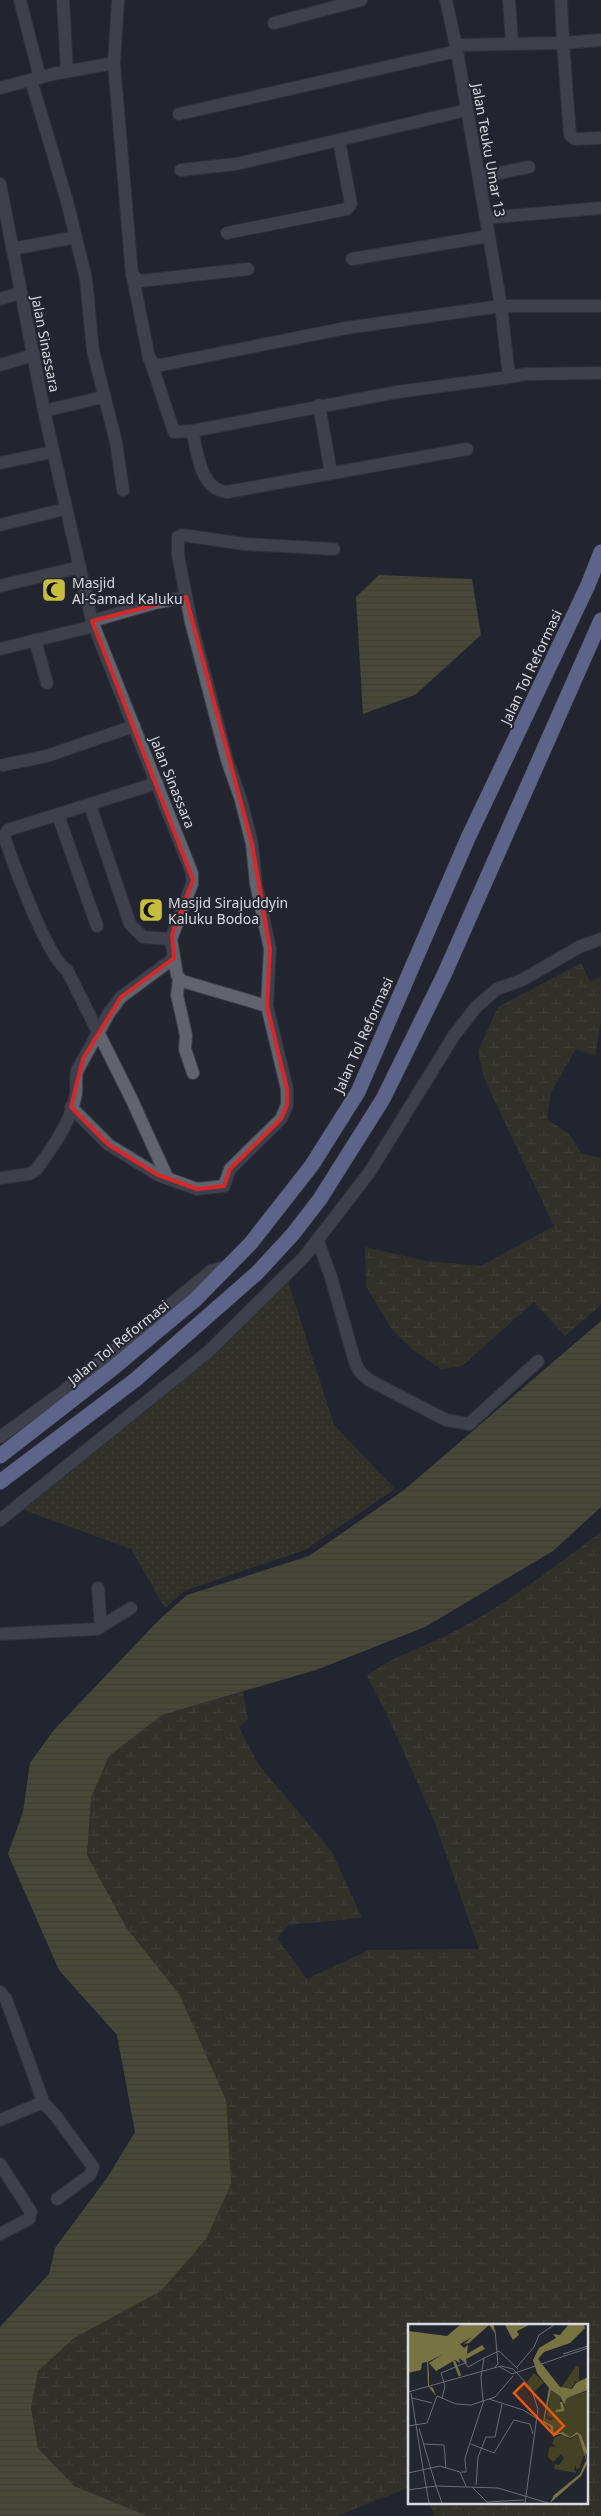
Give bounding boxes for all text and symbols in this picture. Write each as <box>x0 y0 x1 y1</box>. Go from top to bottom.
street label: Jalan Teuku Umar 13 <box>468 80 510 218</box>
street label: Jalan Sinassara <box>27 292 65 394</box>
place label: Masjid Al-Samad Kaluku <box>72 573 183 608</box>
mosque icon: Masjid Al-Samad Kaluku <box>41 577 67 603</box>
street label: Jalan Tol Reformasi <box>495 606 566 729</box>
street label: Jalan Sinassara <box>145 731 200 831</box>
place label: Masjid Sirajuddyin Kaluku Bodoa <box>168 893 288 928</box>
mosque icon: Masjid Sirajuddyin Kaluku Bodoa <box>138 897 164 923</box>
street label: Jalan Tol Reformasi <box>328 974 397 1098</box>
street label: Jalan Tol Reformasi <box>62 1295 173 1390</box>
inset map <box>408 2324 588 2504</box>

